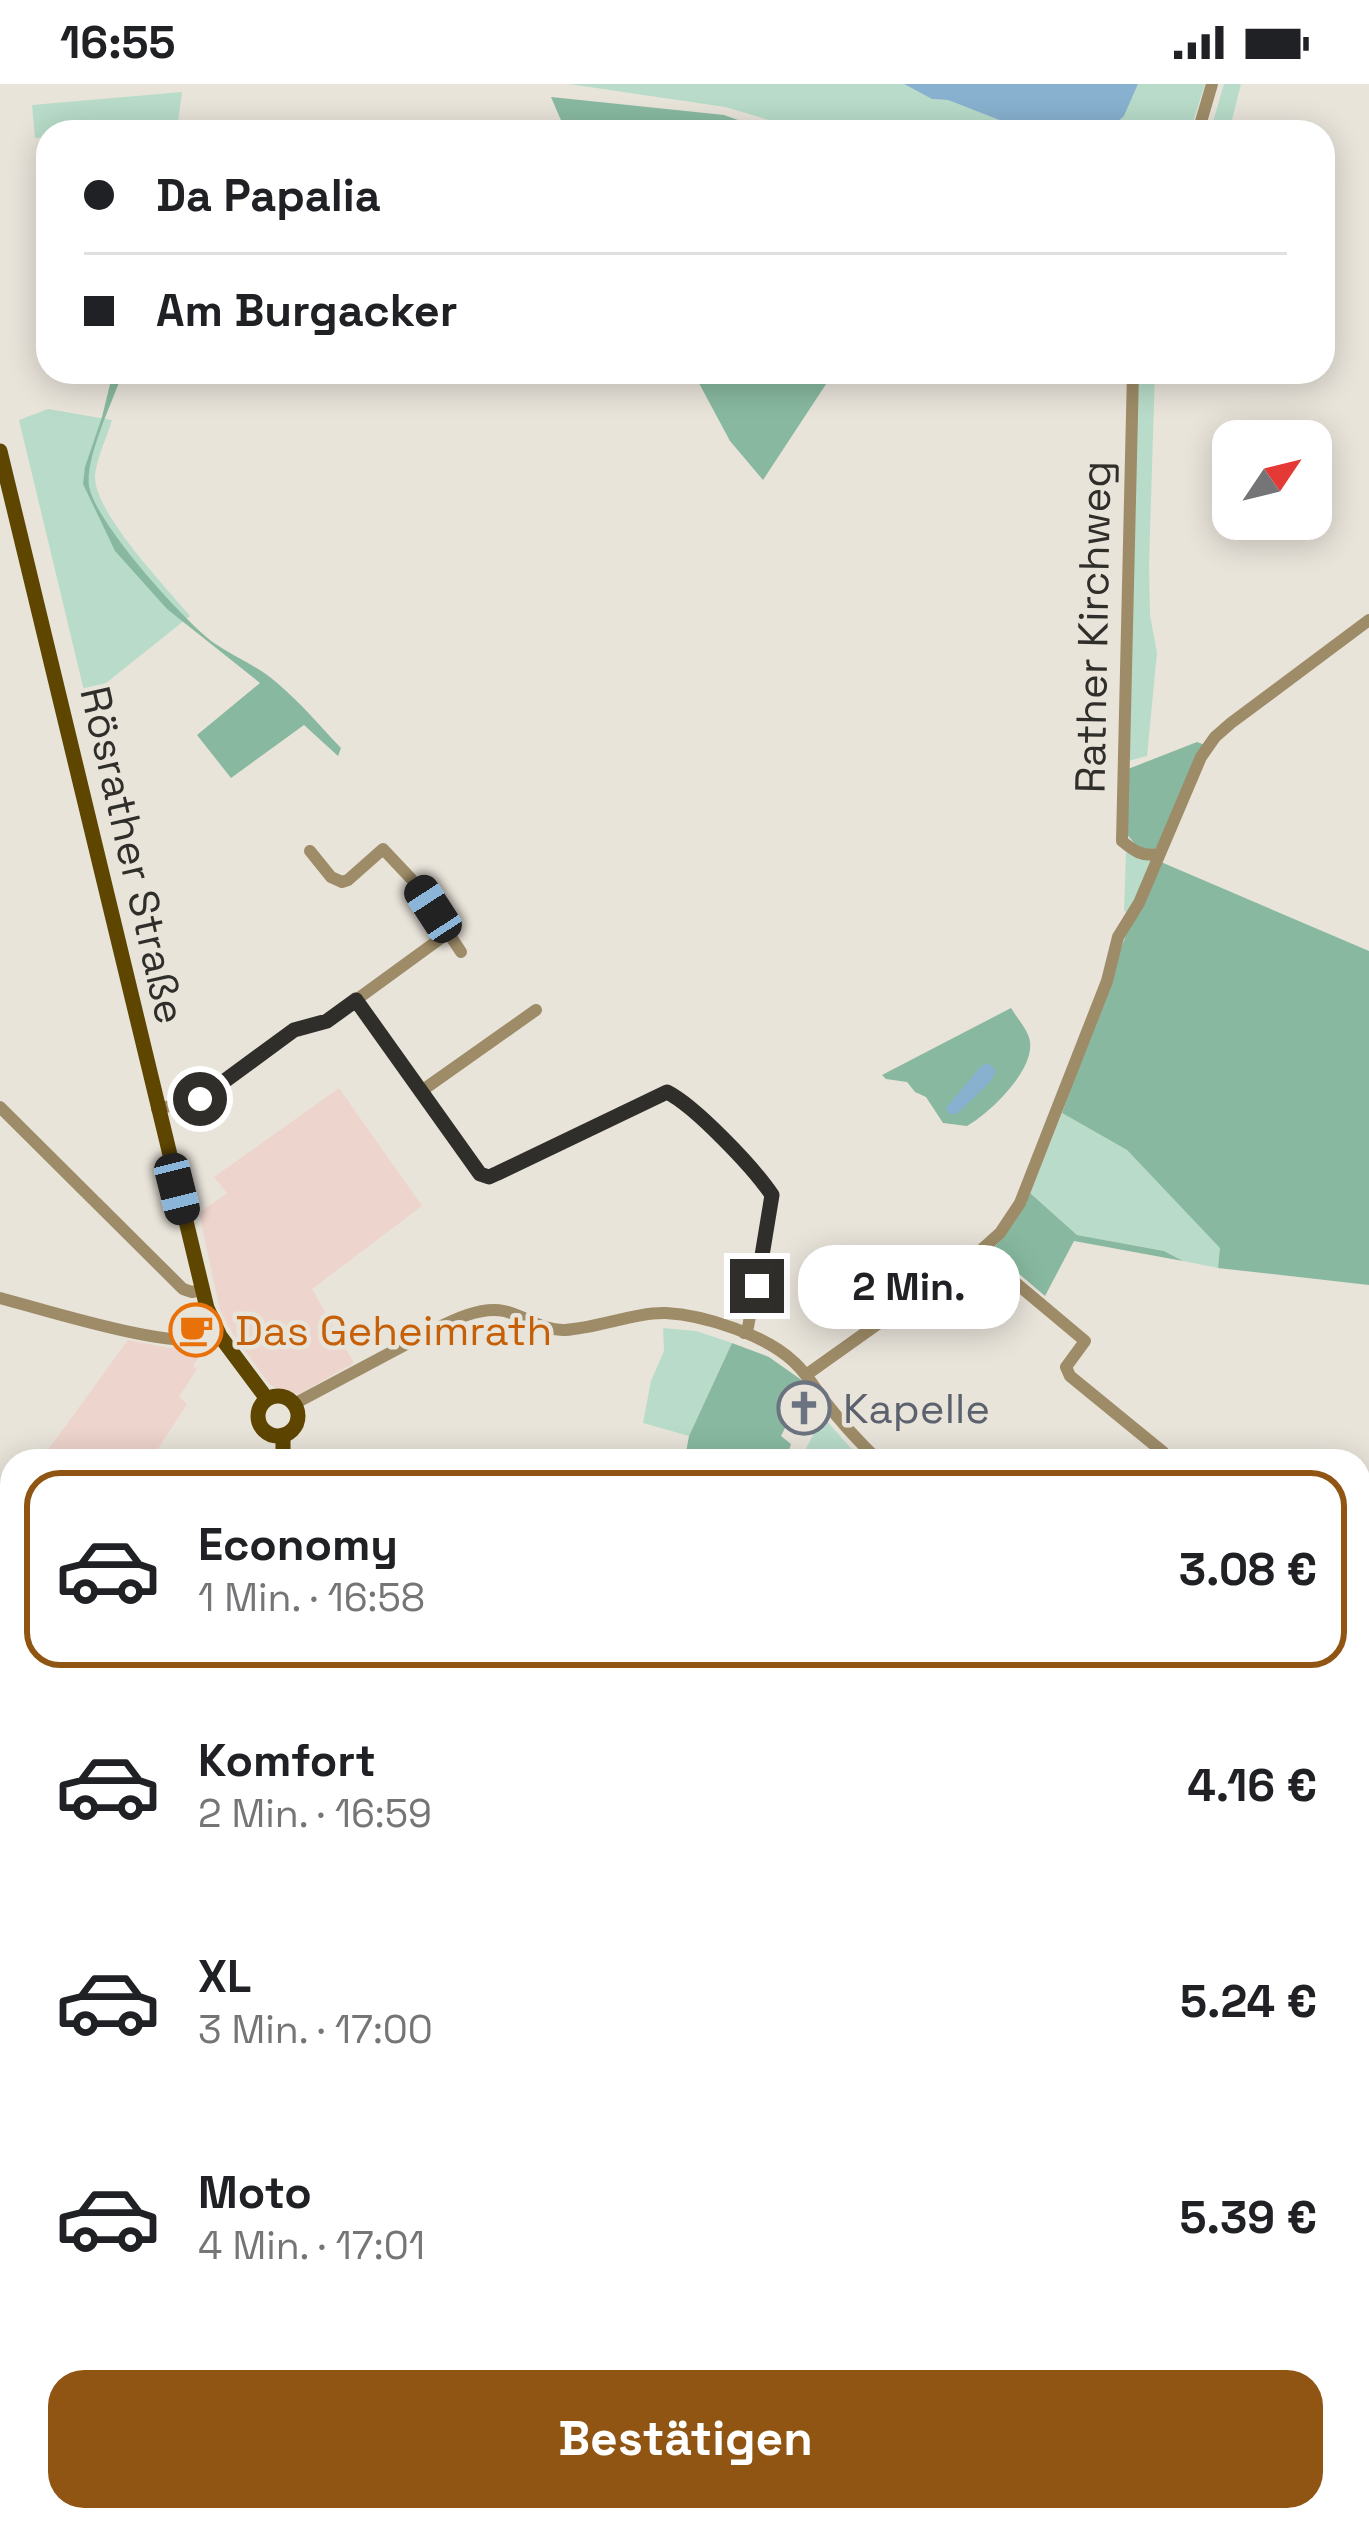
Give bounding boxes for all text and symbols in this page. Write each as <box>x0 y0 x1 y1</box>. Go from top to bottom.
text: 16:55 <box>60 14 176 71</box>
text: Da Papalia <box>156 167 381 224</box>
text: Am Burgacker <box>156 282 457 339</box>
north arrow <box>1212 420 1332 540</box>
map controls <box>1212 420 1332 540</box>
street label: Rather Kirchweg <box>1064 460 1122 794</box>
street label: Rösrather Straße <box>68 681 198 1029</box>
car <box>398 869 468 949</box>
route start <box>173 1072 227 1126</box>
car <box>151 1150 203 1228</box>
callout: 2 Min. <box>799 1244 1021 1328</box>
route end <box>730 1259 784 1313</box>
text: 2 Min. <box>852 1262 966 1311</box>
cafe icon: Das Geheimrath <box>168 1302 224 1358</box>
place label: Das Geheimrath <box>235 1304 552 1357</box>
church icon: Kapelle <box>776 1380 832 1436</box>
place label: Kapelle <box>843 1382 990 1435</box>
icon: car <box>54 1515 162 1623</box>
text: Economy <box>198 1516 398 1573</box>
text: 3.08 € <box>1179 1541 1317 1598</box>
text: 1 Min. · 16:58 <box>198 1573 425 1622</box>
icon: car <box>54 1731 162 1839</box>
text: Komfort <box>198 1732 376 1789</box>
text: 4.16 € <box>1187 1757 1317 1814</box>
text: 2 Min. · 16:59 <box>198 1789 432 1838</box>
icon: car <box>54 1947 162 2055</box>
text: XL <box>198 1948 251 2005</box>
text: 5.24 € <box>1180 1973 1317 2030</box>
text: 3 Min. · 17:00 <box>198 2005 433 2054</box>
icon: car <box>54 2163 162 2271</box>
text: Moto <box>198 2164 312 2221</box>
text: 5.39 € <box>1179 2189 1317 2246</box>
text: 4 Min. · 17:01 <box>198 2221 425 2270</box>
button: Bestätigen <box>48 2370 1323 2508</box>

